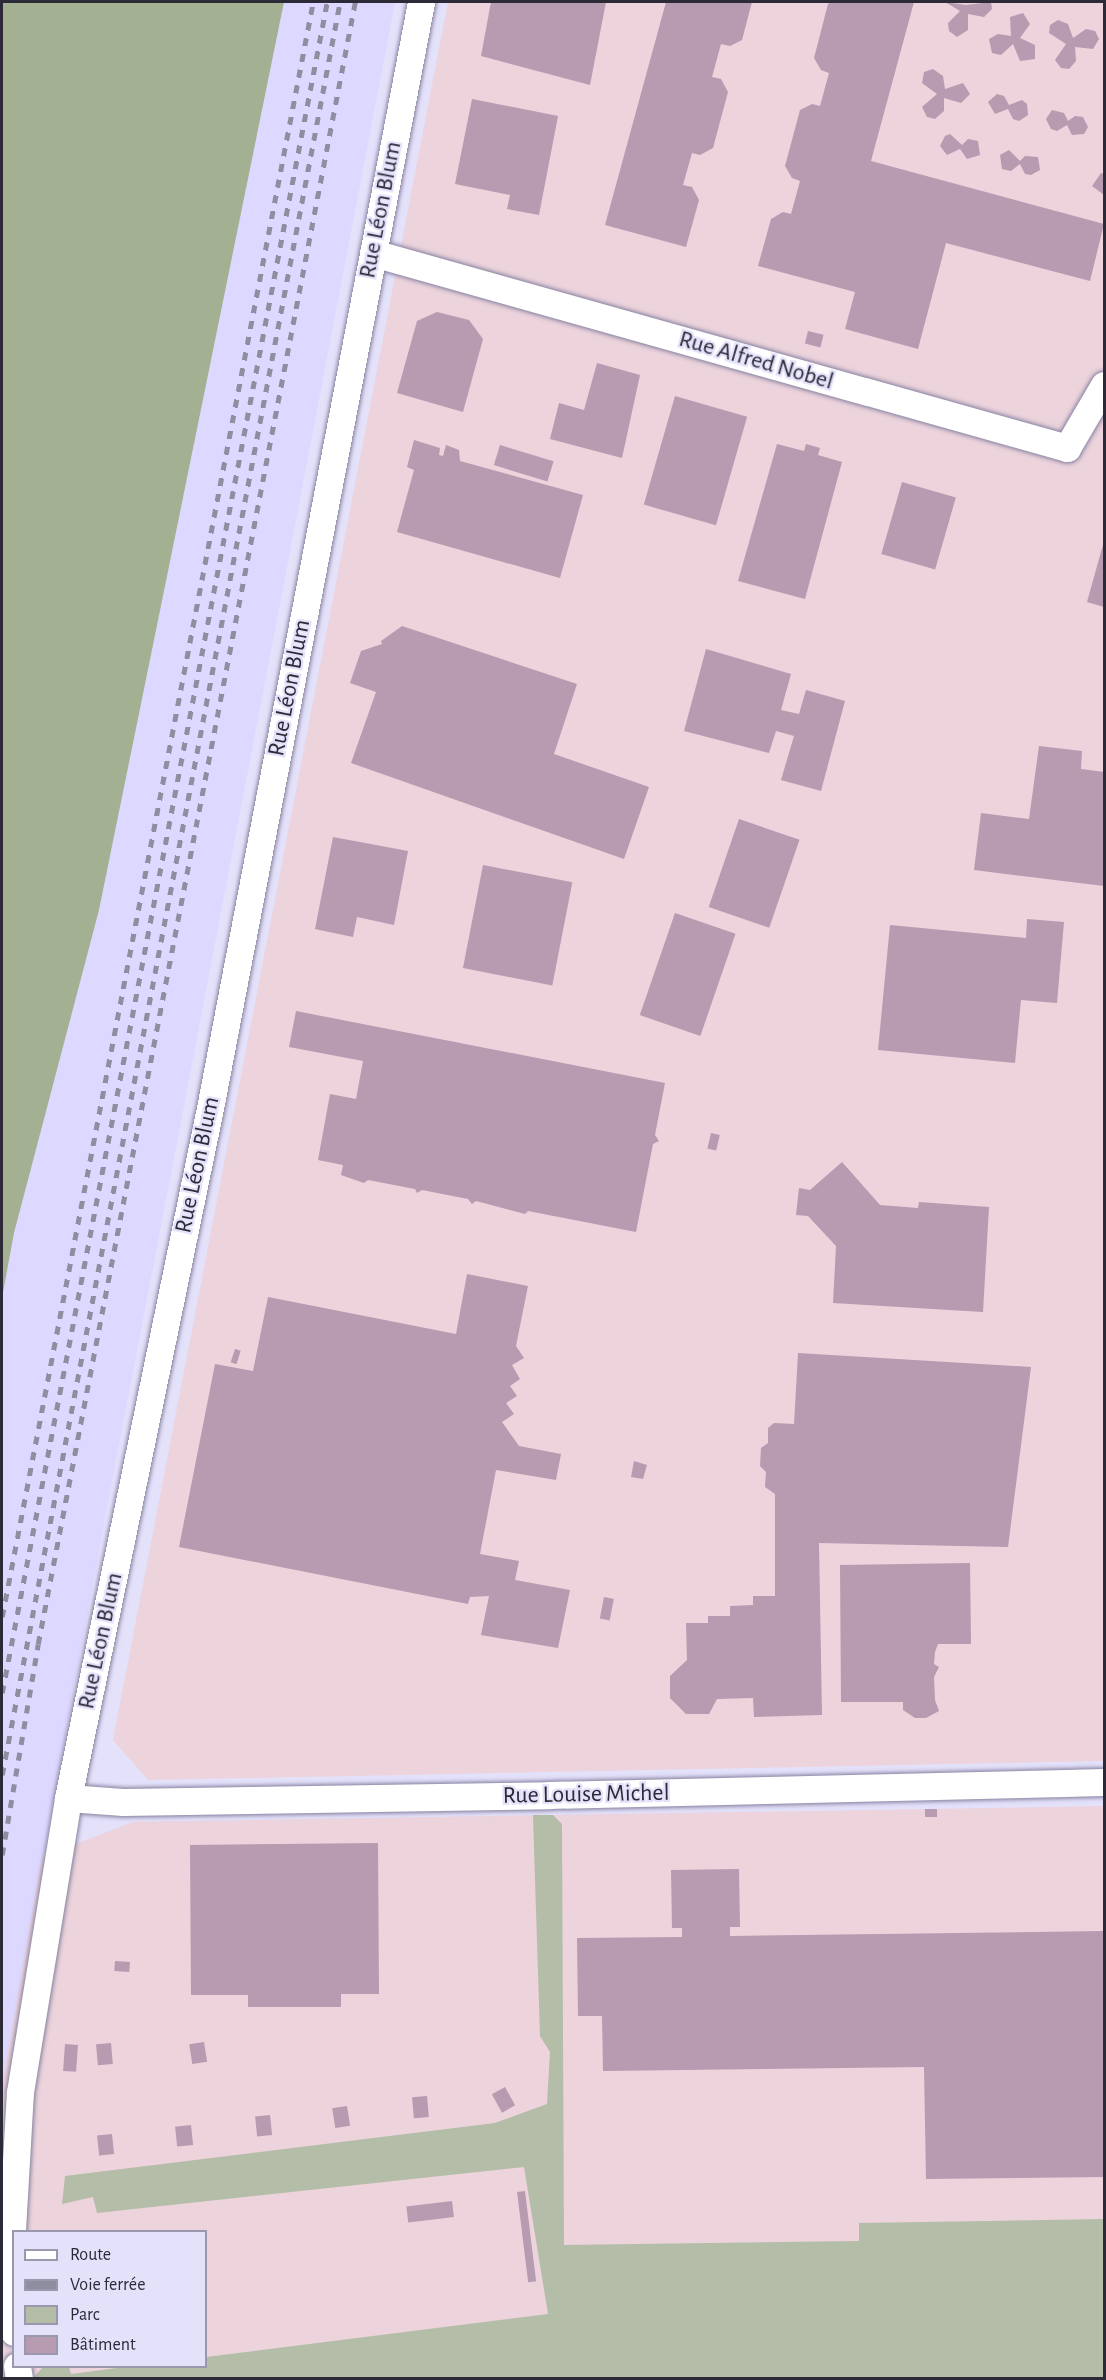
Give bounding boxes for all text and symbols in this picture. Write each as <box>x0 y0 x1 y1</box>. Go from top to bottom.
street label: Rue Léon Blum <box>354 139 408 281</box>
street label: Rue Alfred Nobel <box>675 325 837 397</box>
street label: Rue Léon Blum <box>263 617 317 759</box>
street label: Rue Léon Blum <box>169 1094 227 1236</box>
street label: Rue Léon Blum <box>72 1570 130 1712</box>
street label: Rue Louise Michel <box>502 1779 670 1811</box>
legend <box>12 2230 207 2368</box>
text: Route <box>70 2246 111 2264</box>
text: Voie ferrée <box>70 2276 145 2294</box>
text: Parc <box>70 2306 100 2324</box>
text: Bâtiment <box>70 2336 136 2354</box>

